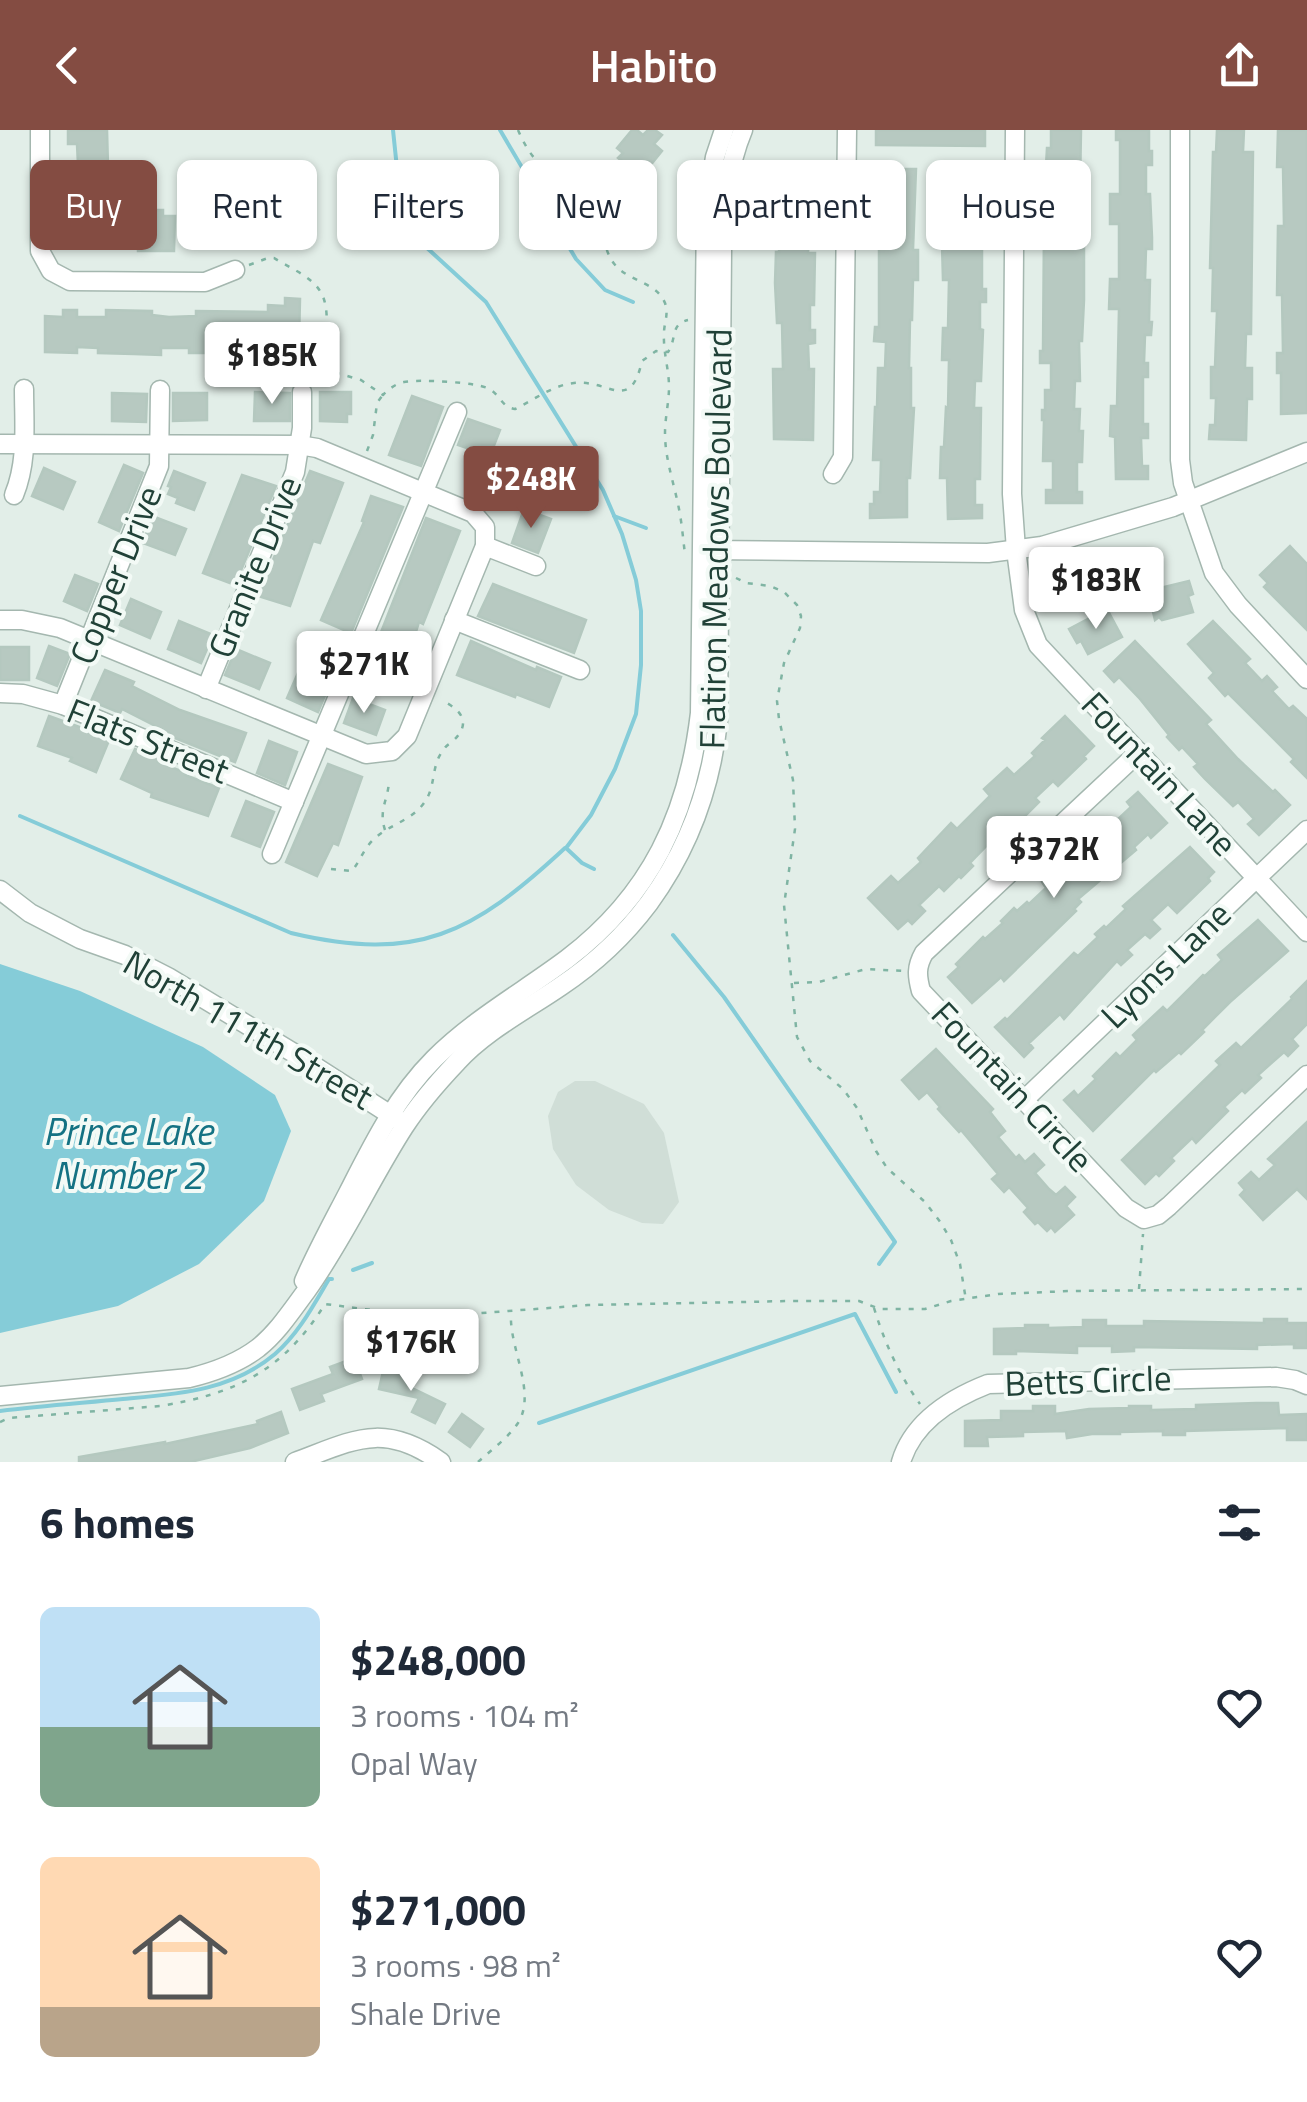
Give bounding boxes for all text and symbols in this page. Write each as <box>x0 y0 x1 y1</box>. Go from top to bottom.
text: Habito <box>589 31 718 99</box>
icon: back <box>40 38 95 93</box>
icon: share <box>1212 38 1267 93</box>
chip: Buy <box>30 160 157 250</box>
chip: Rent <box>177 160 317 250</box>
chip: Filters <box>337 160 499 250</box>
chip: New <box>519 160 657 250</box>
chip: Apartment <box>677 160 906 250</box>
chip: House <box>926 160 1091 250</box>
pin: $185K <box>202 322 342 407</box>
street label: Flatiron Meadows Boulevard <box>684 328 746 750</box>
text: $185K <box>227 330 317 378</box>
pin: $248K <box>461 446 601 531</box>
text: $248K <box>486 454 576 502</box>
street label: Granite Drive <box>193 468 315 666</box>
street label: Copper Drive <box>55 477 175 672</box>
pin: $183K <box>1026 547 1166 632</box>
text: $183K <box>1051 555 1141 603</box>
pin: $271K <box>294 631 434 716</box>
text: $271K <box>319 639 409 687</box>
street label: Fountain Lane <box>1069 679 1251 868</box>
street label: Flats Street <box>59 683 238 797</box>
pin: $372K <box>984 816 1124 901</box>
text: $372K <box>1009 824 1099 872</box>
street label: Lyons Lane <box>1088 888 1243 1041</box>
street label: North 111th Street <box>113 936 384 1123</box>
street label: Fountain Circle <box>919 989 1106 1184</box>
water label: Prince Lake Number 2 <box>43 1102 215 1204</box>
pin: $176K <box>341 1309 481 1394</box>
text: $176K <box>366 1317 456 1365</box>
street label: Betts Circle <box>1003 1350 1172 1410</box>
text: 6 homes <box>40 1490 195 1554</box>
icon: filters <box>1212 1495 1267 1550</box>
text: $248,000 <box>350 1627 526 1691</box>
icon: home <box>120 1647 240 1767</box>
icon: heart <box>1212 1680 1267 1735</box>
text: 3 rooms · 104 m² <box>350 1691 579 1739</box>
text: Opal Way <box>350 1739 478 1787</box>
text: $271,000 <box>350 1877 526 1941</box>
icon: home <box>120 1897 240 2017</box>
icon: heart <box>1212 1930 1267 1985</box>
text: 3 rooms · 98 m² <box>350 1941 561 1989</box>
text: Shale Drive <box>350 1989 501 2037</box>

